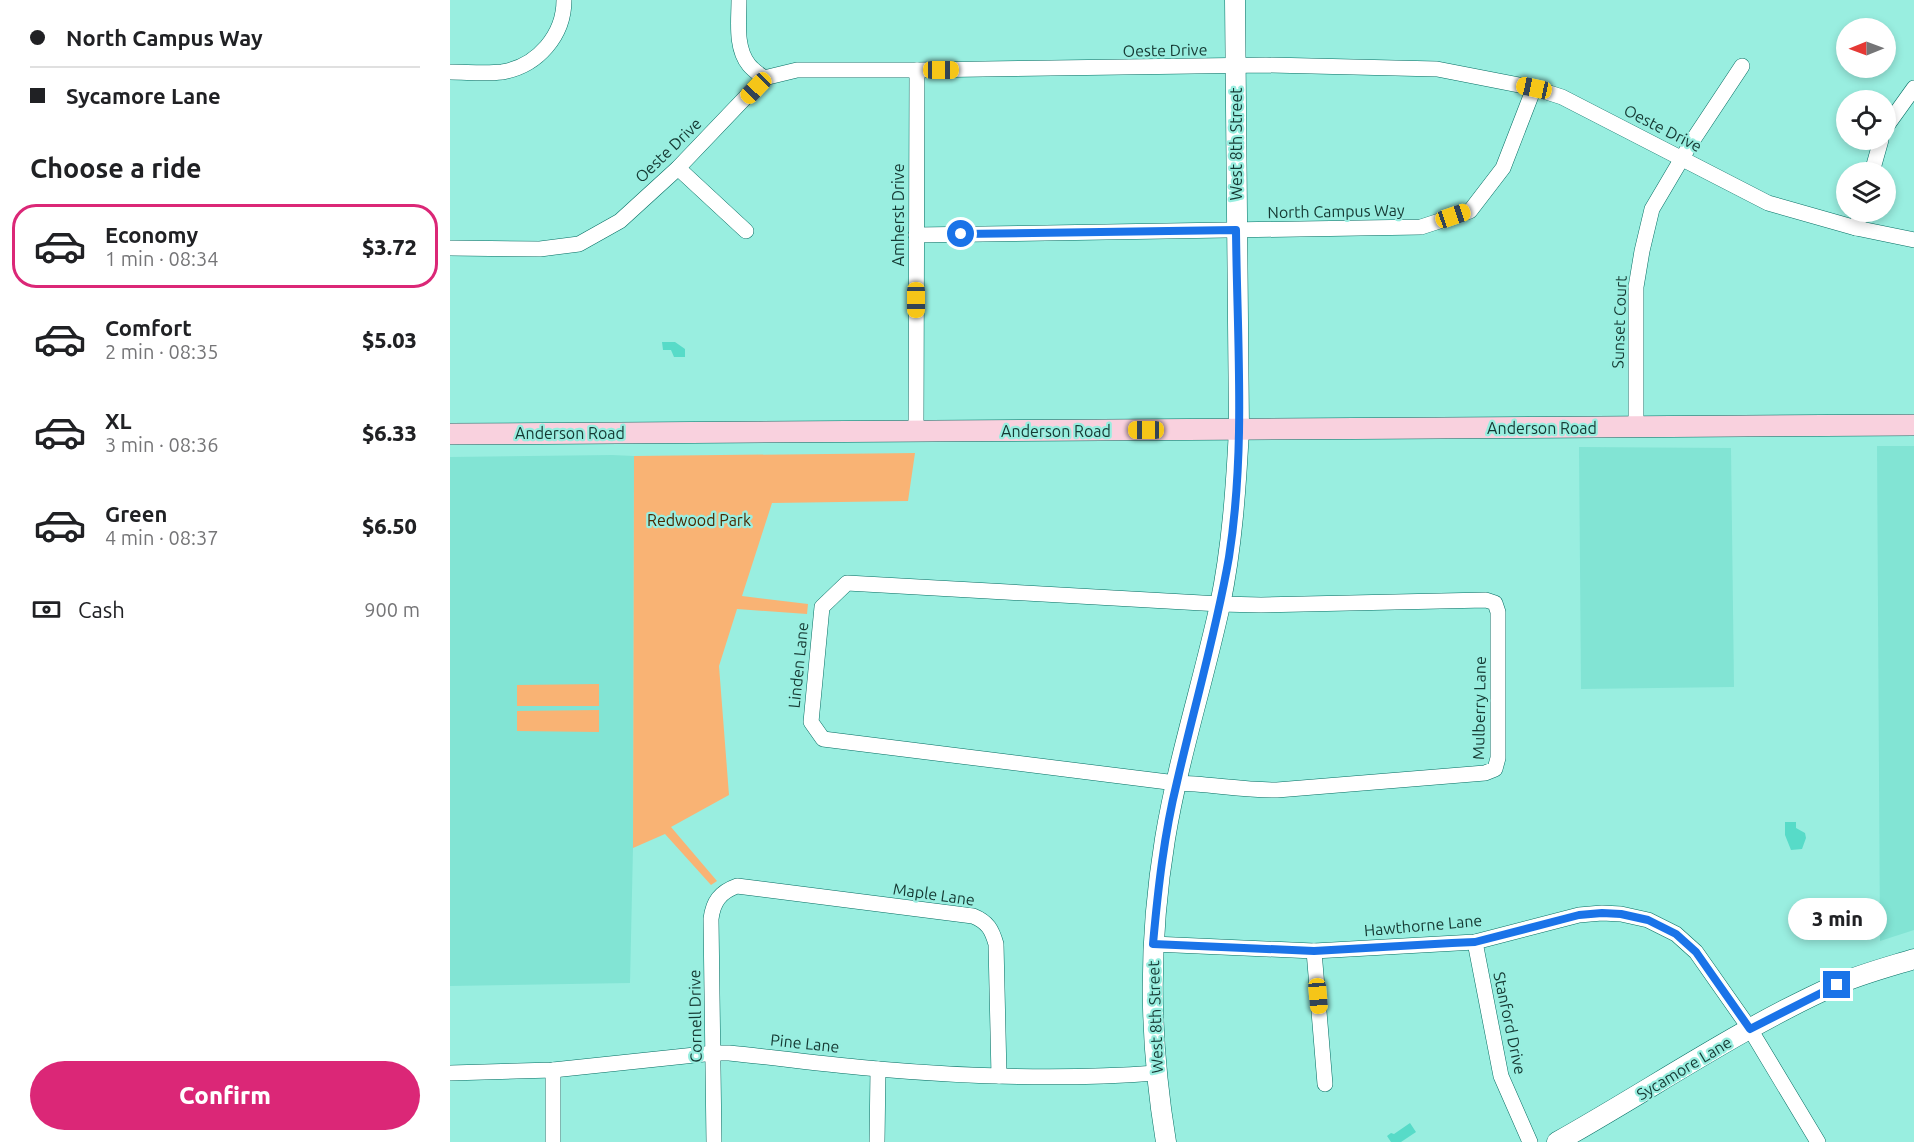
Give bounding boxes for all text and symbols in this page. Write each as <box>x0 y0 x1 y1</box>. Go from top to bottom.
north arrow <box>1836 18 1896 78</box>
map controls <box>1836 18 1896 222</box>
text: North Campus Way <box>66 25 263 50</box>
street label: Oeste Drive <box>1122 40 1208 60</box>
car <box>923 61 959 79</box>
car <box>737 69 775 107</box>
car <box>1515 75 1553 101</box>
text: Sycamore Lane <box>66 83 221 108</box>
street label: West 8th Street <box>1227 87 1245 201</box>
button: locate <box>1836 90 1896 150</box>
street label: Oeste Drive <box>1621 101 1705 155</box>
street label: Oeste Drive <box>631 114 705 186</box>
text: Choose a ride <box>30 153 202 183</box>
button: layers <box>1836 162 1896 222</box>
street label: Amherst Drive <box>889 164 907 266</box>
street label: North Campus Way <box>1267 201 1405 221</box>
car <box>1433 202 1473 230</box>
icon: car <box>33 219 87 273</box>
route start <box>947 220 974 247</box>
text: Economy <box>105 222 198 247</box>
text: $3.72 <box>362 234 417 259</box>
text: 1 min · 08:34 <box>105 247 219 270</box>
street label: Sunset Court <box>1608 274 1630 369</box>
car <box>907 282 925 318</box>
icon: car <box>33 312 87 366</box>
text: Comfort <box>105 315 192 340</box>
text: $5.03 <box>362 327 417 352</box>
text: 2 min · 08:35 <box>105 340 219 363</box>
icon: car <box>33 405 87 459</box>
text: XL <box>105 408 132 433</box>
street label: Anderson Road <box>1487 419 1597 437</box>
text: $6.33 <box>362 420 417 445</box>
car <box>1128 421 1164 439</box>
street label: Anderson Road <box>1001 422 1111 440</box>
street label: Anderson Road <box>515 424 625 442</box>
text: 3 min · 08:36 <box>105 433 219 456</box>
icon: car <box>33 498 87 552</box>
text: Green <box>105 501 167 526</box>
park label: Redwood Park <box>647 511 751 529</box>
text: $6.50 <box>362 513 417 538</box>
text: 4 min · 08:37 <box>105 526 219 549</box>
icon: cash <box>30 593 63 626</box>
text: Cash <box>78 597 125 622</box>
text: 900 m <box>364 598 420 621</box>
street label: Linden Lane <box>785 621 811 709</box>
street label: Mulberry Lane <box>1469 656 1489 760</box>
street label: Maple Lane <box>892 879 976 909</box>
callout: 3 min <box>1788 898 1886 940</box>
text: 3 min <box>1812 907 1863 930</box>
street label: Hawthorne Lane <box>1363 911 1483 939</box>
street label: West 8th Street <box>1144 959 1166 1074</box>
street label: Cornell Drive <box>685 969 705 1063</box>
street label: Stanford Drive <box>1490 970 1530 1076</box>
route end <box>1823 971 1850 998</box>
car <box>1307 977 1329 1015</box>
street label: Pine Lane <box>770 1030 840 1056</box>
street label: Sycamore Lane <box>1633 1033 1735 1103</box>
button: Confirm <box>30 1061 420 1130</box>

